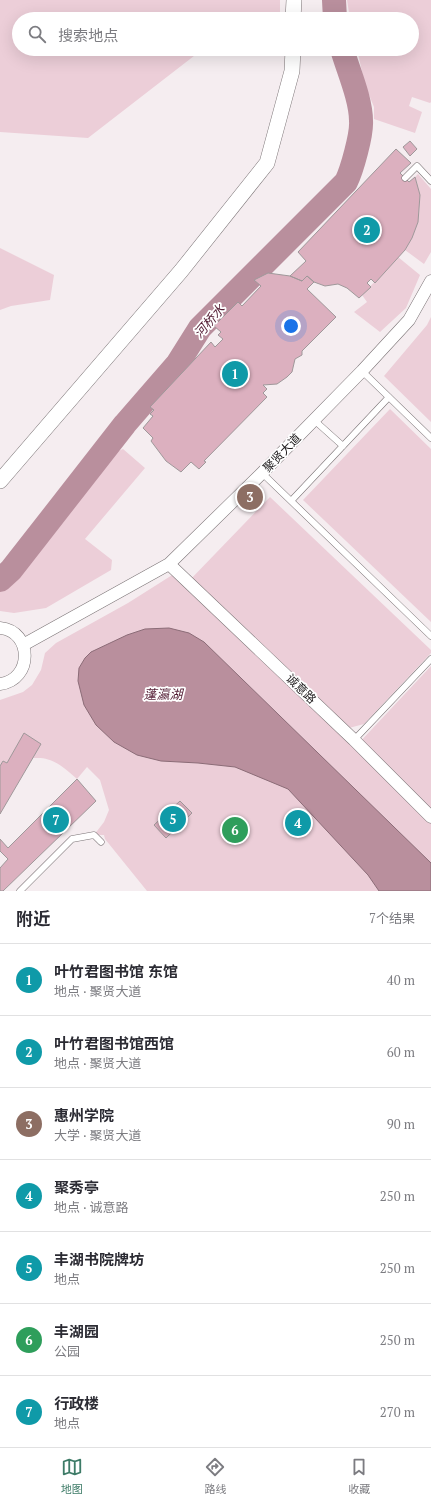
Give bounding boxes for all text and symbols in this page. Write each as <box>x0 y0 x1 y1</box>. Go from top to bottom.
search box <box>12 12 419 56</box>
icon: search <box>26 23 48 45</box>
text: 搜索地点 <box>58 25 118 45</box>
pin: 2 <box>354 215 380 245</box>
water label: 河桥水 <box>189 300 229 342</box>
your location <box>281 316 301 336</box>
pin: 1 <box>222 359 248 389</box>
street label: 聚贤大道 <box>260 430 304 475</box>
pin: 3 <box>237 482 263 512</box>
street label: 诚意路 <box>283 671 320 707</box>
water label: 蓬瀛湖 <box>143 685 184 703</box>
pin: 5 <box>160 804 186 834</box>
pin: 7 <box>43 805 69 835</box>
pin: 4 <box>285 808 311 838</box>
pin: 6 <box>222 815 248 845</box>
text: 附近 <box>16 907 50 930</box>
text: 7个结果 <box>369 909 415 927</box>
text: 叶竹君图书馆 东馆 <box>54 961 178 981</box>
text: 1 <box>25 971 33 989</box>
text: 40 m <box>387 971 415 989</box>
text: 地点 · 聚贤大道 <box>54 982 141 1000</box>
text: 叶竹君图书馆西馆 <box>54 1033 174 1053</box>
text: 2 <box>25 1043 33 1061</box>
text: 60 m <box>387 1043 415 1061</box>
text: 地点 · 聚贤大道 <box>54 1054 141 1072</box>
text: 惠州学院 <box>54 1105 114 1125</box>
text: 3 <box>25 1115 33 1133</box>
text: 90 m <box>387 1115 415 1133</box>
text: 大学 · 聚贤大道 <box>54 1126 141 1144</box>
text: 聚秀亭 <box>54 1177 99 1197</box>
text: 4 <box>25 1187 33 1205</box>
text: 250 m <box>380 1187 415 1205</box>
text: 地点 · 诚意路 <box>54 1198 128 1216</box>
text: 丰湖书院牌坊 <box>54 1249 144 1269</box>
text: 5 <box>25 1259 33 1277</box>
text: 250 m <box>380 1259 415 1277</box>
text: 地点 <box>54 1270 80 1288</box>
text: 丰湖园 <box>54 1321 99 1341</box>
text: 6 <box>25 1331 33 1349</box>
text: 250 m <box>380 1331 415 1349</box>
text: 公园 <box>54 1342 80 1360</box>
text: 行政楼 <box>54 1393 99 1413</box>
text: 7 <box>25 1403 33 1421</box>
text: 270 m <box>380 1403 415 1421</box>
text: 地点 <box>54 1414 80 1432</box>
tab: 地图 <box>61 1456 83 1496</box>
tab: 路线 <box>204 1456 226 1496</box>
tab: 收藏 <box>348 1456 370 1496</box>

